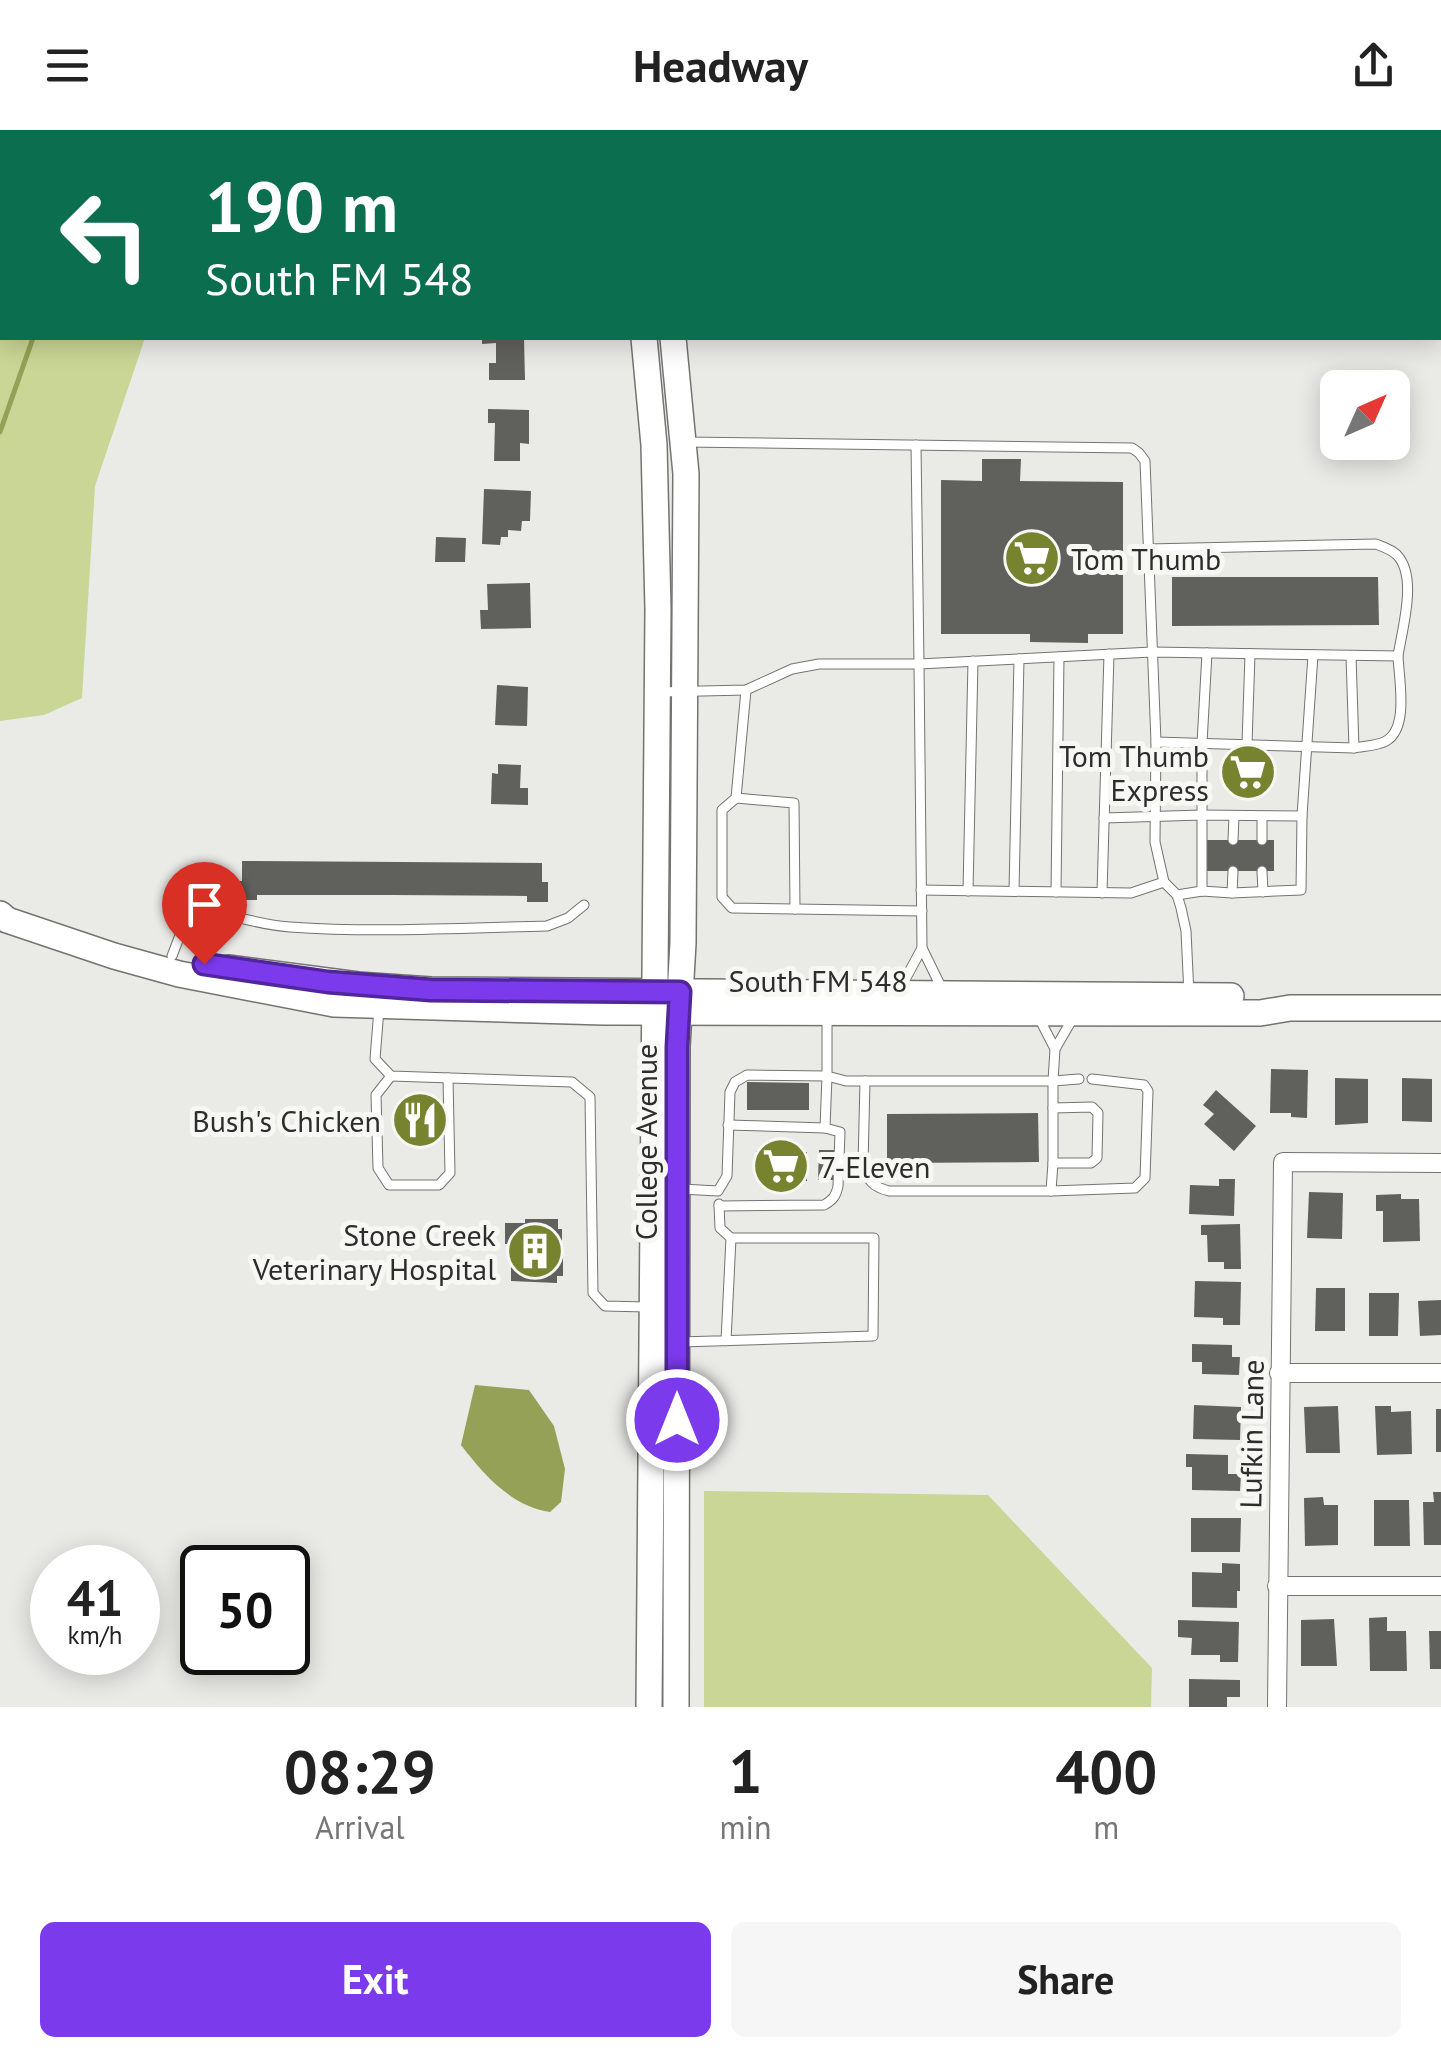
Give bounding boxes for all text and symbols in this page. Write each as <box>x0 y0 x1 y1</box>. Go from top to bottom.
text: Headway <box>633 36 808 94</box>
icon: menu <box>40 38 95 93</box>
icon: share <box>1346 38 1401 93</box>
text: 190 m <box>205 161 398 251</box>
icon: left <box>40 170 170 300</box>
text: South FM 548 <box>205 249 474 307</box>
north arrow <box>1320 370 1410 460</box>
map controls <box>1320 370 1410 460</box>
supermarket icon: Tom Thumb <box>1002 528 1062 588</box>
place label: Tom Thumb <box>1071 539 1221 578</box>
place label: Tom Thumb Express <box>1059 736 1209 809</box>
supermarket icon: Tom Thumb Express <box>1218 742 1278 802</box>
pin <box>162 862 247 965</box>
icon: arrive <box>177 877 232 932</box>
street label: South FM 548 <box>728 961 908 1000</box>
street label: College Avenue <box>626 1044 665 1240</box>
restaurant icon: Bush's Chicken <box>390 1090 450 1150</box>
place label: Bush's Chicken <box>192 1101 381 1140</box>
supermarket icon: 7-Eleven <box>751 1136 811 1196</box>
place label: 7-Eleven <box>820 1147 930 1186</box>
place label: Stone Creek Veterinary Hospital <box>252 1215 497 1288</box>
building icon: Stone Creek Veterinary Hospital <box>505 1221 565 1281</box>
street label: Lufkin Lane <box>1230 1359 1272 1509</box>
position arrow <box>625 1368 729 1472</box>
speed limit sign: 50 <box>180 1545 310 1675</box>
text: 41 <box>67 1565 123 1630</box>
text: km/h <box>68 1619 122 1651</box>
text: 08:29 <box>284 1732 436 1810</box>
text: 1 <box>729 1732 763 1810</box>
text: 400 <box>1055 1732 1157 1810</box>
text: Arrival <box>315 1806 405 1848</box>
text: min <box>720 1806 772 1848</box>
text: m <box>1093 1806 1119 1848</box>
button: Exit <box>40 1922 711 2037</box>
button: Share <box>731 1922 1401 2037</box>

